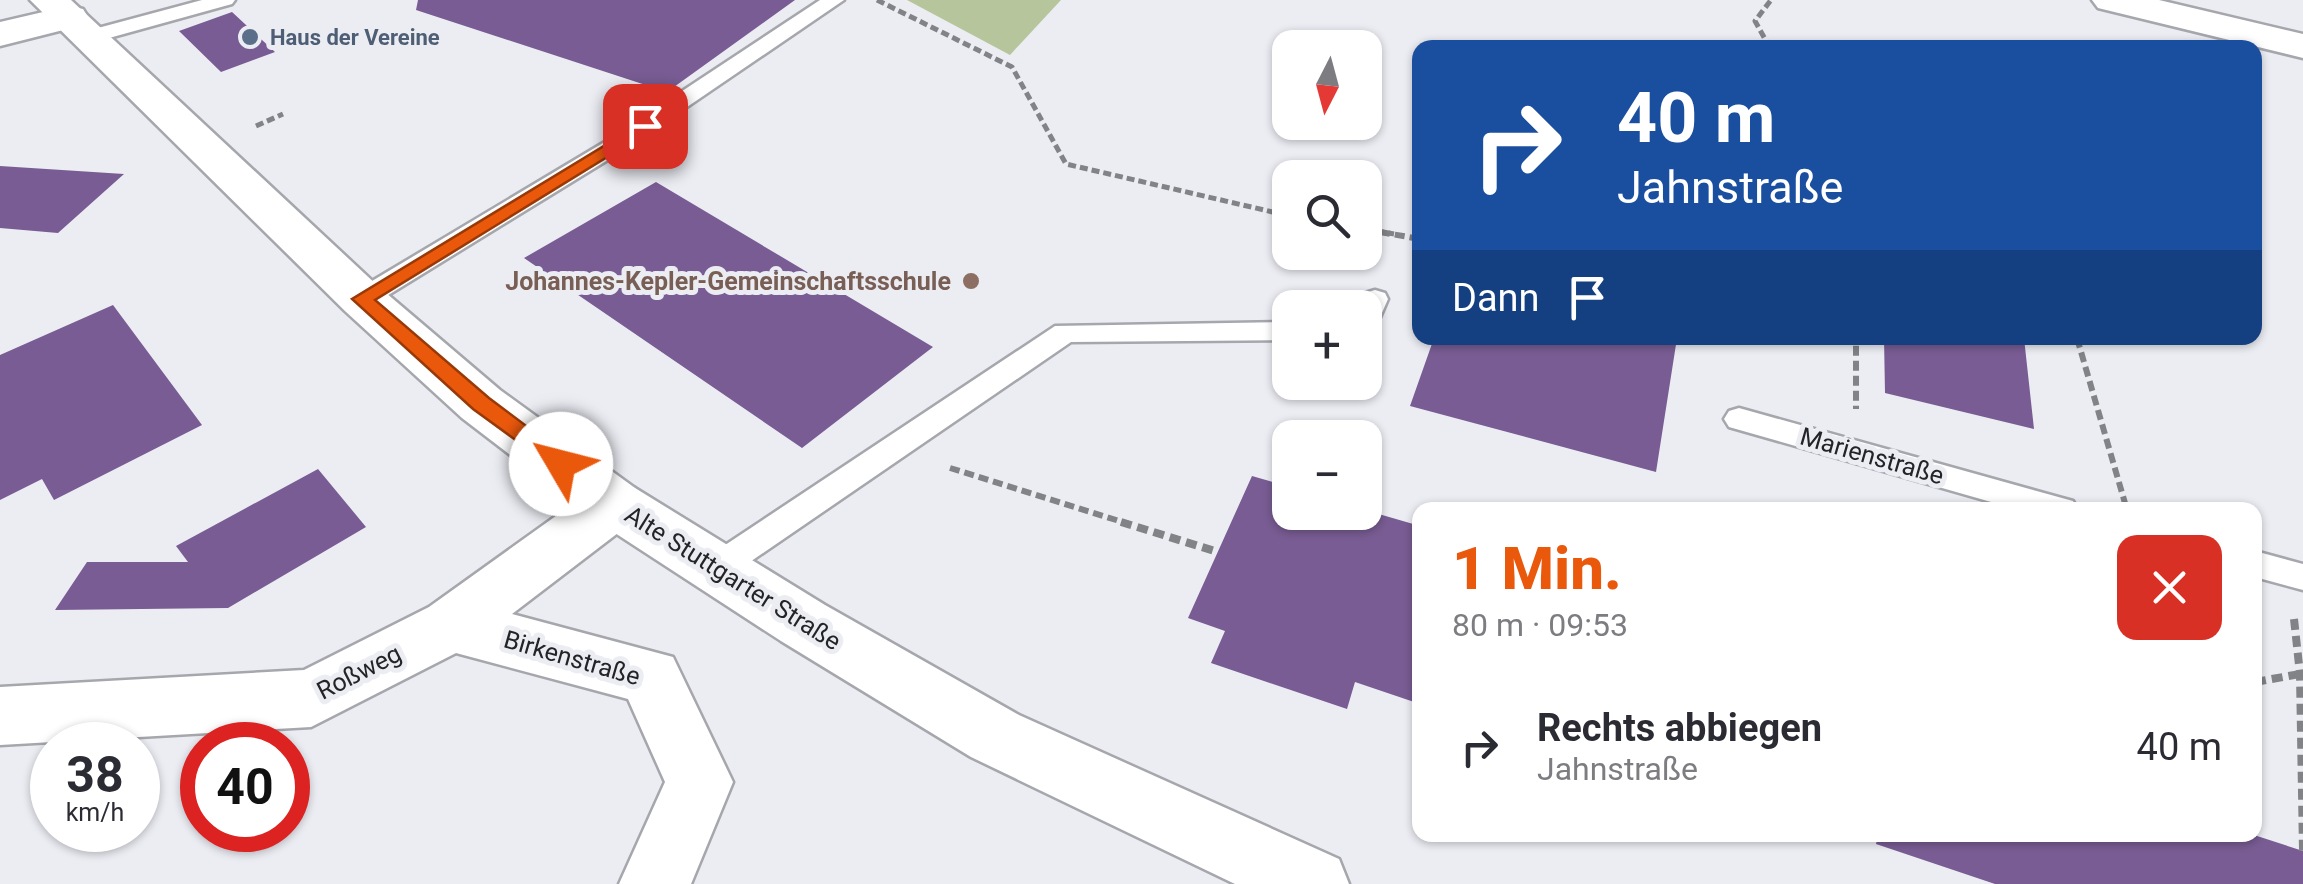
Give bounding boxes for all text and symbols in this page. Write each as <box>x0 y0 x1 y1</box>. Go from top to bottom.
place label: Haus der Vereine <box>270 25 440 50</box>
marker: Haus der Vereine <box>239 26 261 48</box>
north arrow <box>1272 30 1382 140</box>
map controls <box>1272 30 1382 530</box>
text: 40 m <box>1617 77 1775 159</box>
icon: right <box>1452 80 1582 210</box>
pin <box>603 84 688 169</box>
icon: arrive <box>618 99 673 154</box>
button: search <box>1272 160 1382 270</box>
text: Jahnstraße <box>1617 161 1843 214</box>
place label: Johannes-Kepler-Gemeinschaftsschule <box>505 267 951 296</box>
marker: Johannes-Kepler-Gemeinschaftsschule <box>960 270 982 292</box>
icon: arrive <box>1560 270 1615 325</box>
text: Dann <box>1452 276 1540 320</box>
button: + <box>1272 290 1382 400</box>
position arrow <box>509 412 613 516</box>
button: − <box>1272 420 1382 530</box>
street label: Marienstraße <box>1797 422 1947 490</box>
street label: Alte Stuttgarter Straße <box>620 500 846 656</box>
text: 1 Min. <box>1452 533 1622 604</box>
button: close <box>2117 535 2222 640</box>
text: 80 m · 09:53 <box>1452 606 1628 644</box>
street label: Birkenstraße <box>501 625 643 691</box>
street label: Roßweg <box>312 639 406 705</box>
text: Rechts abbiegen <box>1537 706 1822 750</box>
icon: right <box>1452 720 1507 775</box>
speed limit sign: 40 <box>180 722 310 852</box>
text: 40 m <box>2137 725 2222 769</box>
text: 38 <box>66 746 124 804</box>
text: Jahnstraße <box>1537 750 1698 788</box>
text: km/h <box>66 798 124 827</box>

